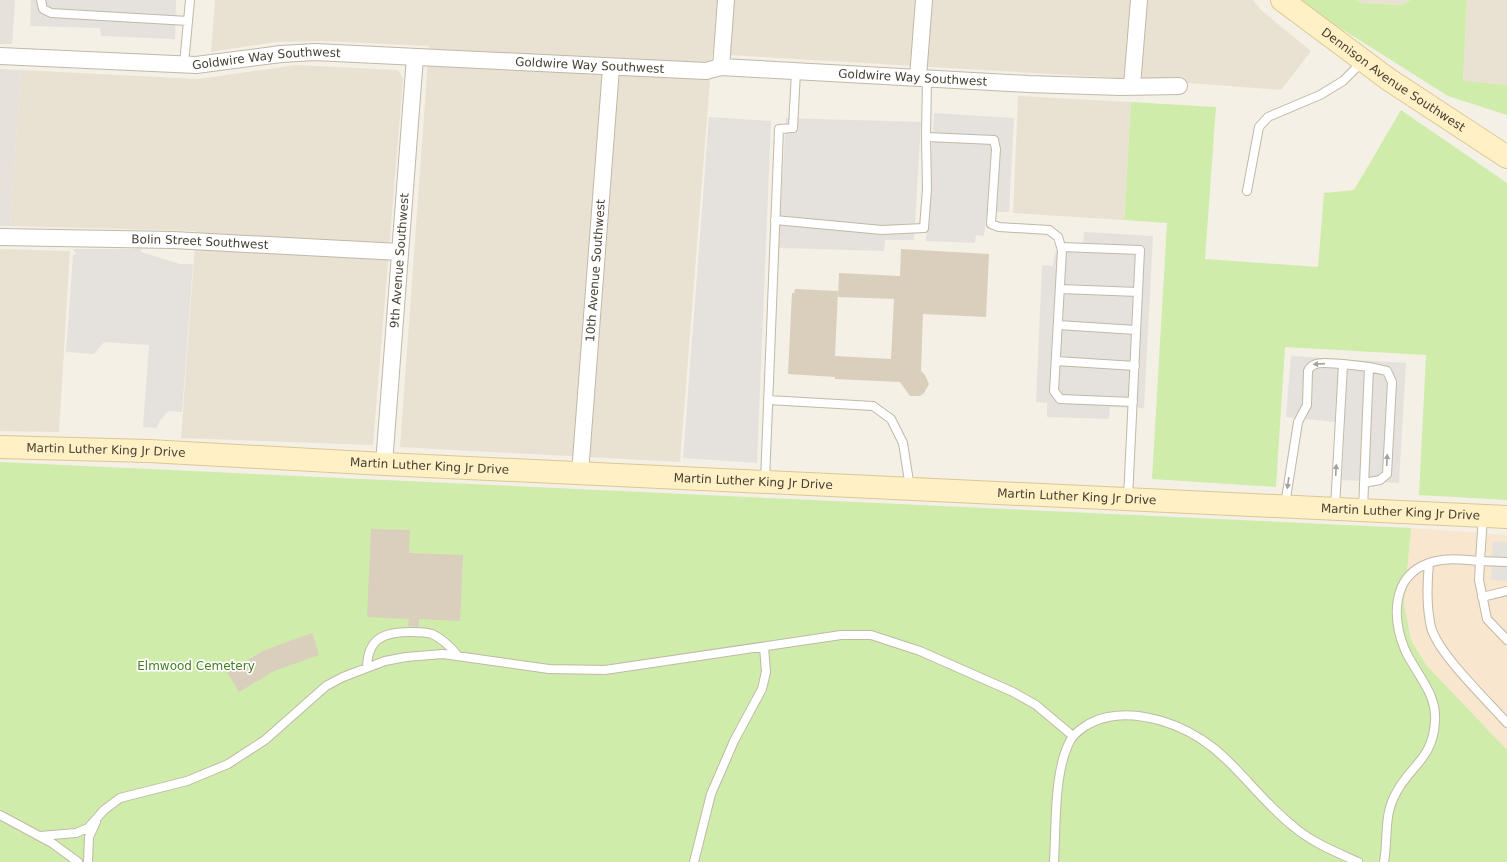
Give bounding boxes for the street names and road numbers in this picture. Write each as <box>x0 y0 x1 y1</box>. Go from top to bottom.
street label: Dennison Avenue Southwest <box>1319 25 1468 135</box>
street label: Goldwire Way Southwest <box>191 45 341 72</box>
street label: Goldwire Way Southwest <box>515 55 665 76</box>
street label: Goldwire Way Southwest <box>838 67 988 89</box>
street label: 9th Avenue Southwest <box>387 192 412 329</box>
street label: 10th Avenue Southwest <box>583 198 608 342</box>
street label: Bolin Street Southwest <box>131 232 269 252</box>
street label: Martin Luther King Jr Drive <box>26 441 186 460</box>
street label: Martin Luther King Jr Drive <box>350 455 509 477</box>
street label: Martin Luther King Jr Drive <box>673 471 833 492</box>
street label: Martin Luther King Jr Drive <box>997 486 1157 507</box>
street label: Martin Luther King Jr Drive <box>1321 501 1480 523</box>

